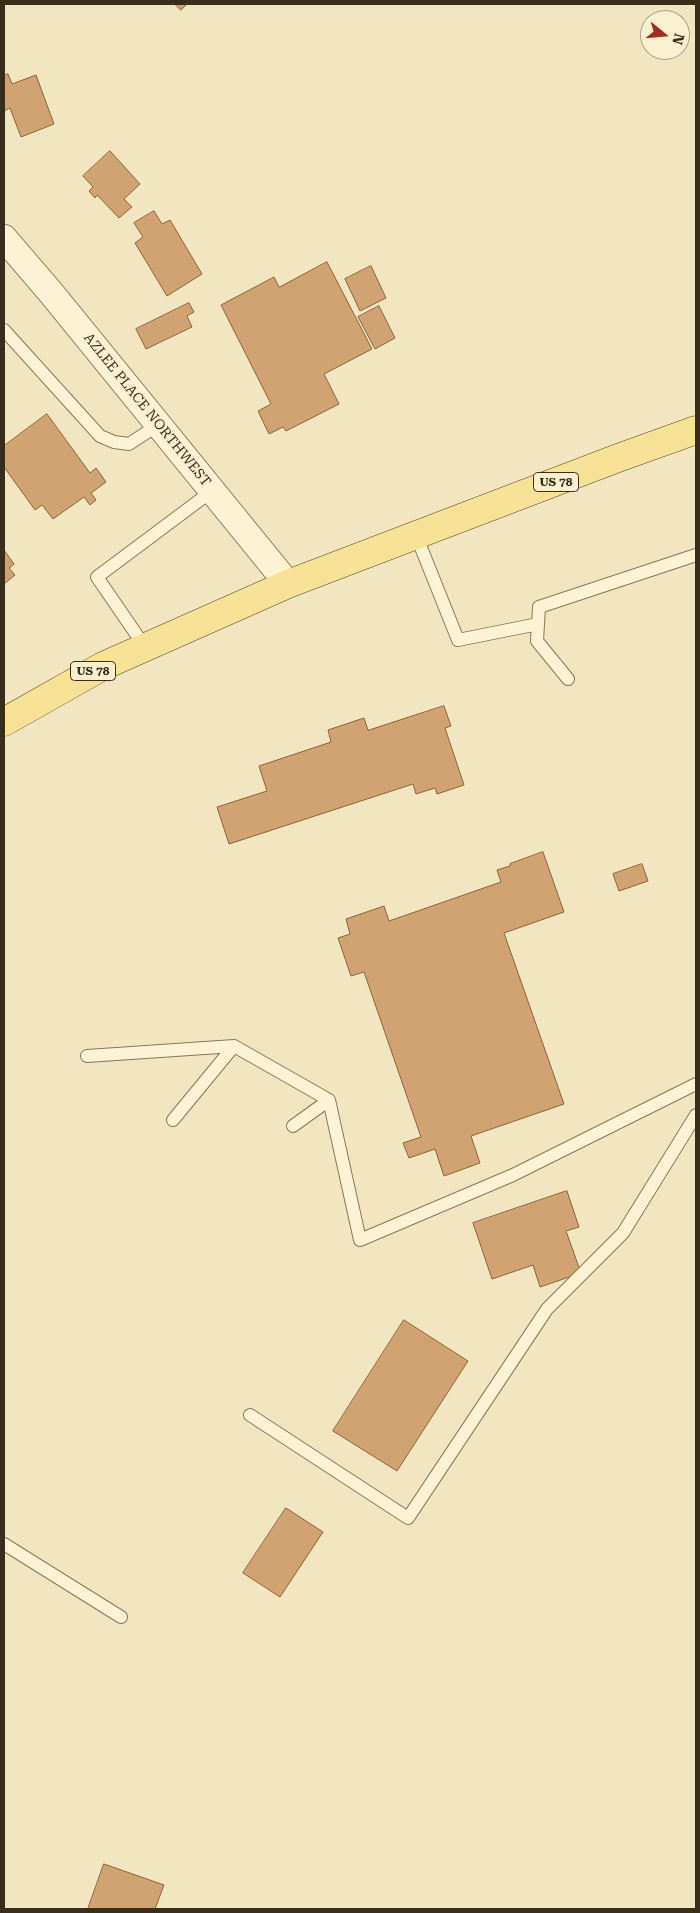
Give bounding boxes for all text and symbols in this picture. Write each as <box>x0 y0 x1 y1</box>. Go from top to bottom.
north arrow <box>640 10 690 60</box>
text: N <box>669 32 688 47</box>
street label: AZLEE PLACE NORTHWEST <box>80 330 214 490</box>
road number: US 78 <box>534 472 578 492</box>
road number: US 78 <box>70 661 116 680</box>

